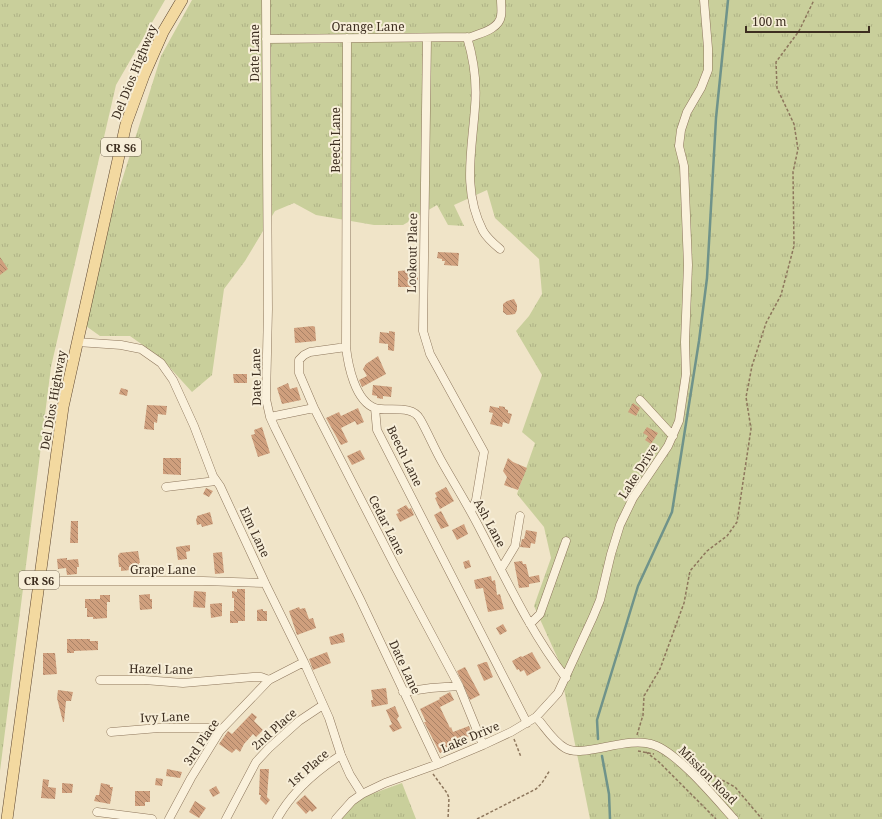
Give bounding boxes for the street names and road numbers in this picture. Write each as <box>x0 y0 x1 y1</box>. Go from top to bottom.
street label: Orange Lane <box>331 18 405 35</box>
street label: Del Dios Highway <box>107 22 161 122</box>
street label: Date Lane <box>246 24 263 82</box>
street label: Beech Lane <box>327 107 344 173</box>
road number: CR S6 <box>101 138 141 156</box>
street label: Lookout Place <box>403 213 421 293</box>
street label: Date Lane <box>247 348 265 406</box>
street label: Del Dios Highway <box>36 349 70 451</box>
street label: Beech Lane <box>383 423 427 489</box>
street label: Lake Drive <box>614 440 662 502</box>
street label: Cedar Lane <box>365 492 409 558</box>
street label: Ash Lane <box>470 496 510 550</box>
street label: Elm Lane <box>236 504 274 560</box>
street label: Grape Lane <box>130 561 196 578</box>
road number: CR S6 <box>19 571 59 589</box>
street label: Date Lane <box>385 637 425 697</box>
street label: Hazel Lane <box>129 660 193 678</box>
street label: 2nd Place <box>248 704 300 754</box>
street label: Ivy Lane <box>140 708 190 726</box>
street label: 3rd Place <box>179 715 223 769</box>
street label: Lake Drive <box>438 717 502 757</box>
street label: Mission Road <box>675 742 741 808</box>
street label: 1st Place <box>284 745 332 791</box>

